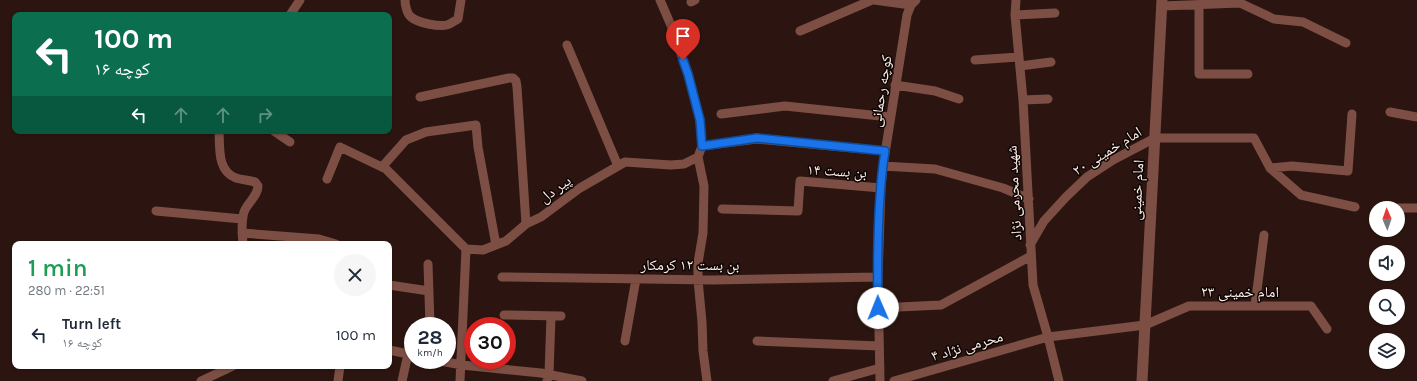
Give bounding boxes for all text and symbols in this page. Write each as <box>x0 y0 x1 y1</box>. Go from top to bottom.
pin <box>666 19 700 60</box>
text: 100 m <box>94 22 173 55</box>
icon: arrive <box>672 25 694 47</box>
icon: left <box>28 28 80 80</box>
street label: کوچه رحمانی <box>866 54 897 129</box>
text: کوچه ۱۶ <box>94 58 150 80</box>
icon: left <box>128 104 150 126</box>
icon: ahead <box>170 104 192 126</box>
icon: ahead <box>212 104 234 126</box>
icon: right <box>254 104 276 126</box>
street label: امام خمینی ۲۰ <box>1069 123 1145 180</box>
street label: شهید محرمی نژاد <box>1003 145 1026 241</box>
street label: امام خمینی <box>1126 159 1149 221</box>
street label: بن بست ۱۴ <box>807 160 867 183</box>
street label: پیر دل <box>535 171 575 207</box>
north arrow <box>1369 201 1405 237</box>
map controls <box>1369 201 1405 369</box>
button: sound <box>1369 245 1405 281</box>
text: 1 min <box>28 254 88 282</box>
button: close <box>334 254 376 296</box>
street label: بن بست ۱۲ کرمکار <box>639 256 740 275</box>
text: 280 m · 22:51 <box>28 283 105 298</box>
street label: امام خمینی ۲۳ <box>1201 283 1279 302</box>
position arrow <box>857 287 899 329</box>
button: search <box>1369 289 1405 325</box>
text: Turn left <box>62 315 121 333</box>
speed limit sign: 30 <box>464 317 516 369</box>
icon: left <box>28 324 50 346</box>
text: 100 m <box>336 326 376 344</box>
text: 28 <box>417 326 443 349</box>
street label: محرمی نژاد ۴ <box>929 327 1005 366</box>
button: layers <box>1369 333 1405 369</box>
text: کوچه ۱۶ <box>62 335 102 350</box>
text: km/h <box>417 347 443 359</box>

